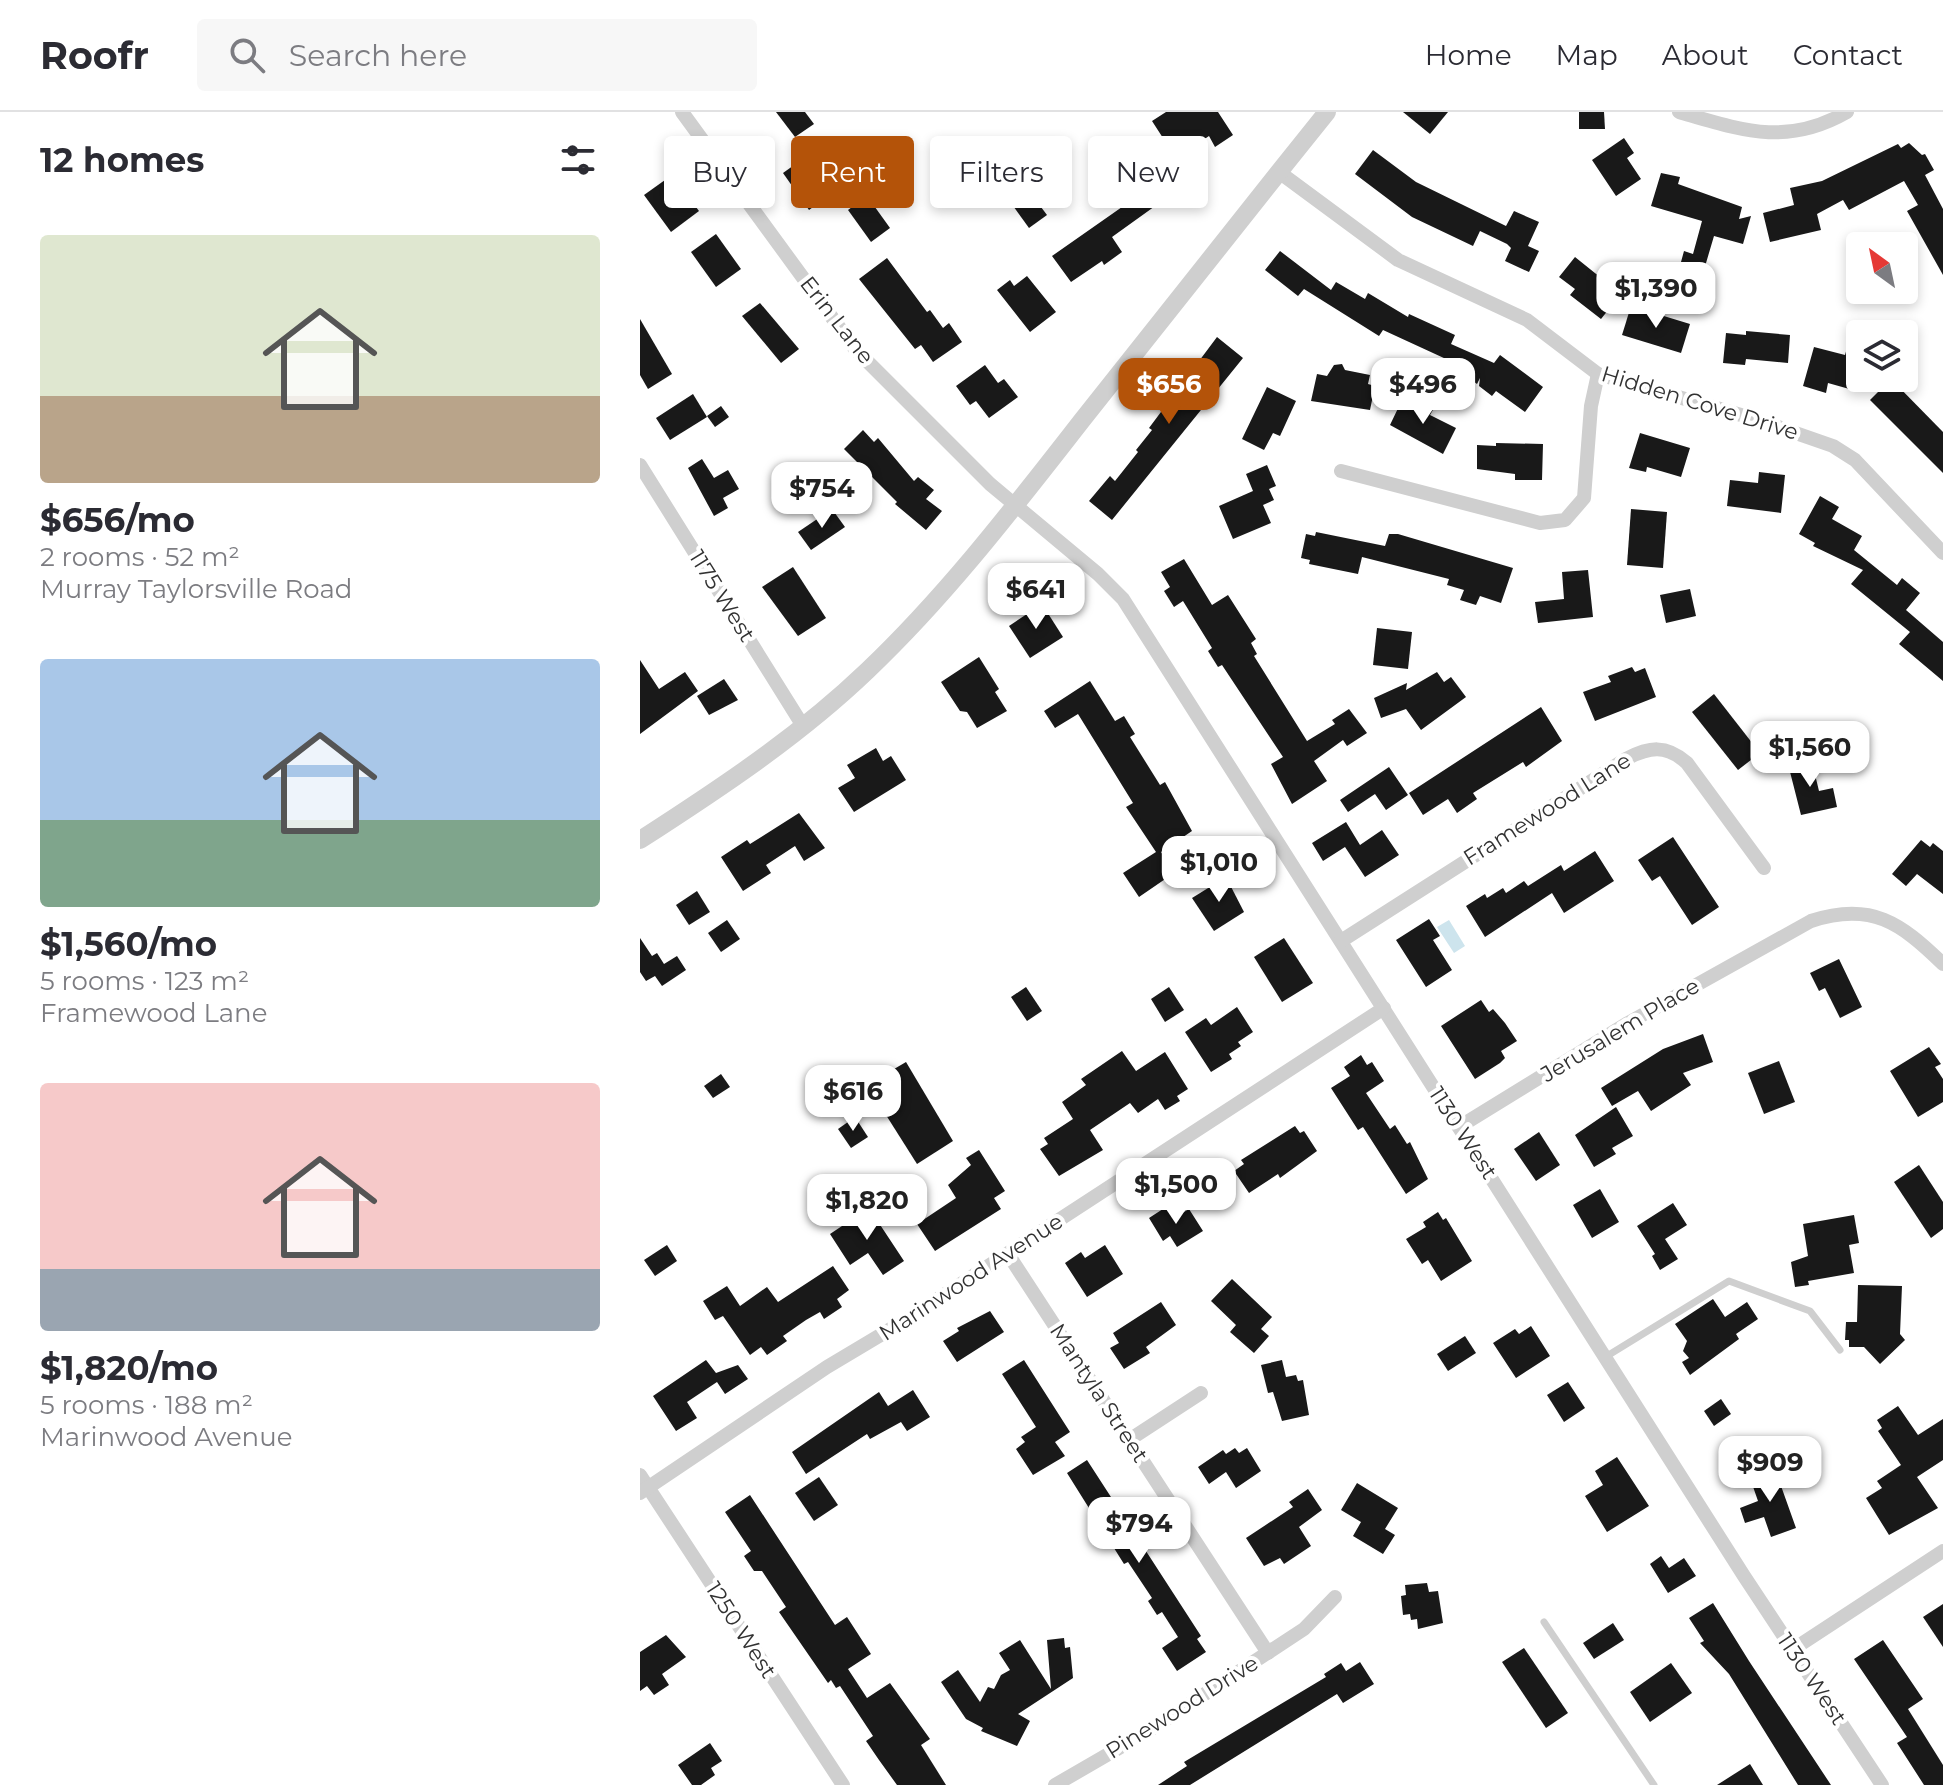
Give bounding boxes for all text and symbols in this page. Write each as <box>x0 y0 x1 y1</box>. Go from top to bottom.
search box <box>197 19 757 91</box>
text: Roofr <box>40 32 149 79</box>
icon: search <box>225 33 269 77</box>
text: Search here <box>289 37 467 74</box>
text: Home <box>1425 38 1512 72</box>
text: Map <box>1556 38 1618 72</box>
text: About <box>1662 38 1749 72</box>
text: Contact <box>1793 38 1903 72</box>
chip: Buy <box>664 136 775 208</box>
chip: Rent <box>791 136 914 208</box>
chip: Filters <box>930 136 1072 208</box>
chip: New <box>1088 136 1208 208</box>
icon: filters <box>556 138 600 182</box>
text: 12 homes <box>40 139 204 181</box>
north arrow <box>1846 232 1918 304</box>
map controls <box>1846 232 1918 392</box>
pin: $1,390 <box>1591 262 1721 330</box>
street label: Erin Lane <box>794 271 880 369</box>
text: $1,390 <box>1614 272 1698 304</box>
icon: home <box>248 287 392 431</box>
button: layers <box>1846 320 1918 392</box>
pin: $656 <box>1122 358 1216 426</box>
pin: $496 <box>1376 358 1470 426</box>
street label: Hidden Cove Drive <box>1598 360 1802 446</box>
text: $656 <box>1136 368 1202 400</box>
text: $496 <box>1389 368 1457 400</box>
pin: $754 <box>775 462 869 530</box>
text: $754 <box>789 472 855 504</box>
text: $656/mo <box>40 499 195 541</box>
text: 2 rooms · 52 m² <box>40 541 240 573</box>
street label: 1175 West <box>683 545 761 647</box>
pin: $641 <box>989 563 1083 631</box>
text: Murray Taylorsville Road <box>40 573 352 605</box>
text: $641 <box>1006 573 1066 605</box>
icon: home <box>248 711 392 855</box>
pin: $1,560 <box>1745 721 1875 789</box>
text: $1,560 <box>1768 731 1852 763</box>
street label: Framewood Lane <box>1458 747 1636 871</box>
pin: $1,010 <box>1154 836 1284 904</box>
text: $1,010 <box>1180 846 1258 878</box>
text: $1,560/mo <box>40 923 217 965</box>
text: 5 rooms · 123 m² <box>40 965 249 997</box>
street label: Jerusalem Place <box>1535 972 1704 1088</box>
text: Framewood Lane <box>40 997 267 1029</box>
pin: $616 <box>806 1065 900 1133</box>
text: $616 <box>823 1075 883 1107</box>
street label: 1130 West <box>1423 1082 1503 1184</box>
icon: home <box>248 1135 392 1279</box>
pin: $1,500 <box>1111 1158 1241 1226</box>
text: $1,500 <box>1134 1168 1218 1200</box>
pin: $1,820 <box>802 1174 932 1242</box>
text: $1,820 <box>825 1184 909 1216</box>
street label: Marinwood Avenue <box>874 1208 1068 1346</box>
street label: Mantyla Street <box>1044 1319 1154 1468</box>
text: $1,820/mo <box>40 1347 218 1389</box>
text: 5 rooms · 188 m² <box>40 1389 253 1421</box>
text: Marinwood Avenue <box>40 1421 292 1453</box>
pin: $909 <box>1723 1436 1817 1504</box>
text: $909 <box>1736 1446 1804 1478</box>
pin: $794 <box>1092 1497 1186 1565</box>
text: $794 <box>1106 1507 1172 1539</box>
street label: 1250 West <box>700 1577 782 1683</box>
street label: 1130 West <box>1772 1628 1853 1730</box>
street label: Pinewood Drive <box>1101 1649 1263 1765</box>

